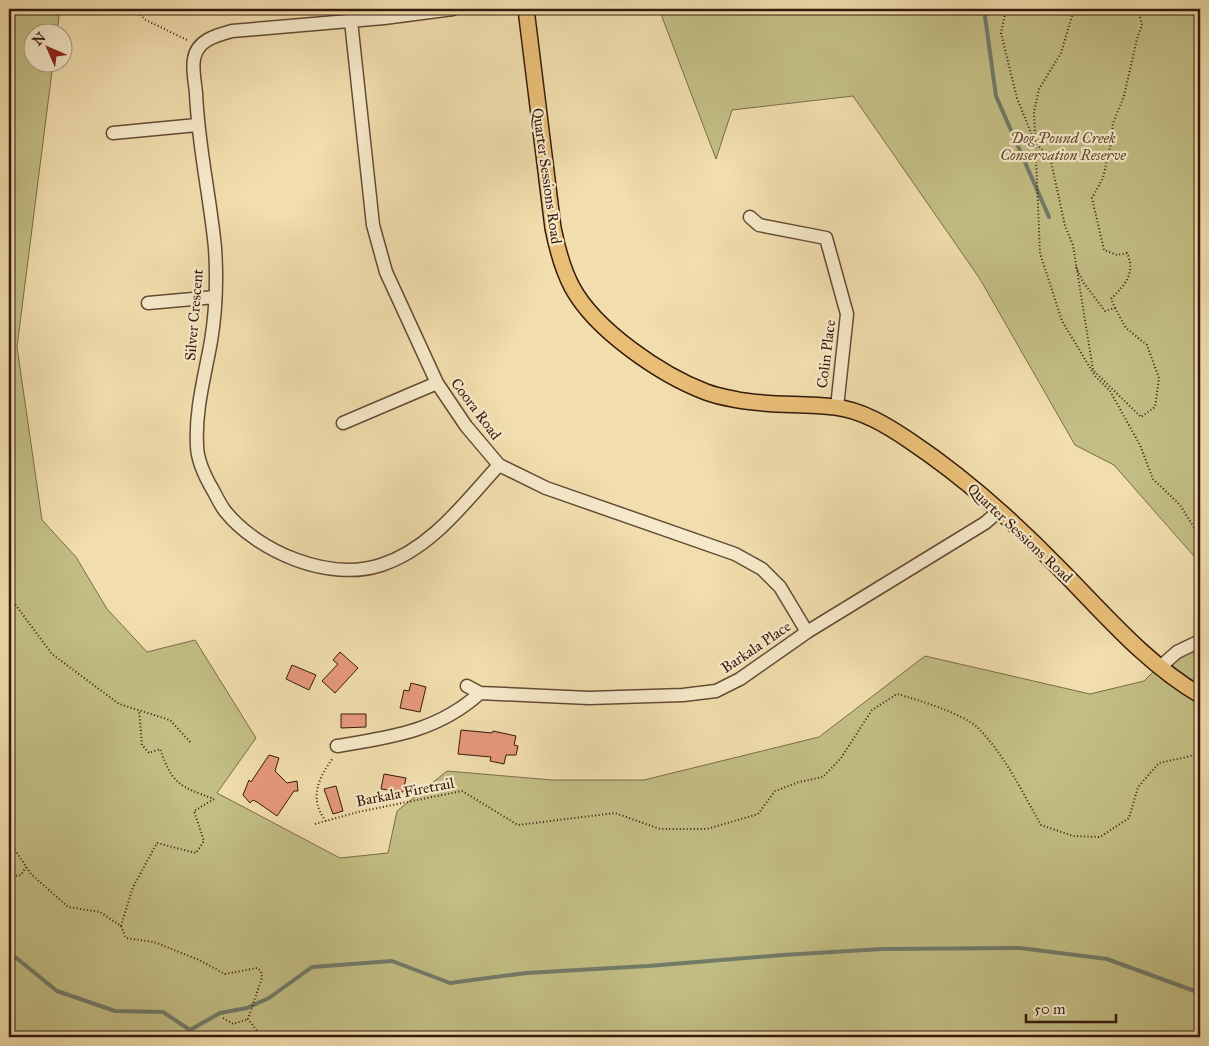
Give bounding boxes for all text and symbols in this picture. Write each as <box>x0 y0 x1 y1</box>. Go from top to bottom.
north arrow <box>22 22 72 72</box>
text: N <box>29 29 49 49</box>
street label: Quarter Sessions Road <box>529 107 566 246</box>
park label: Dog Pound Creek Conservation Reserve <box>1000 129 1126 164</box>
street label: Silver Crescent <box>181 268 207 362</box>
street label: Colin Place <box>813 319 839 389</box>
street label: Coora Road <box>447 375 505 444</box>
street label: Quarter Sessions Road <box>964 480 1077 587</box>
street label: Barkala Place <box>718 617 794 677</box>
street label: Barkala Firetrail <box>354 773 457 810</box>
scale bar <box>1026 991 1116 1023</box>
text: 50 m <box>1034 1000 1066 1018</box>

